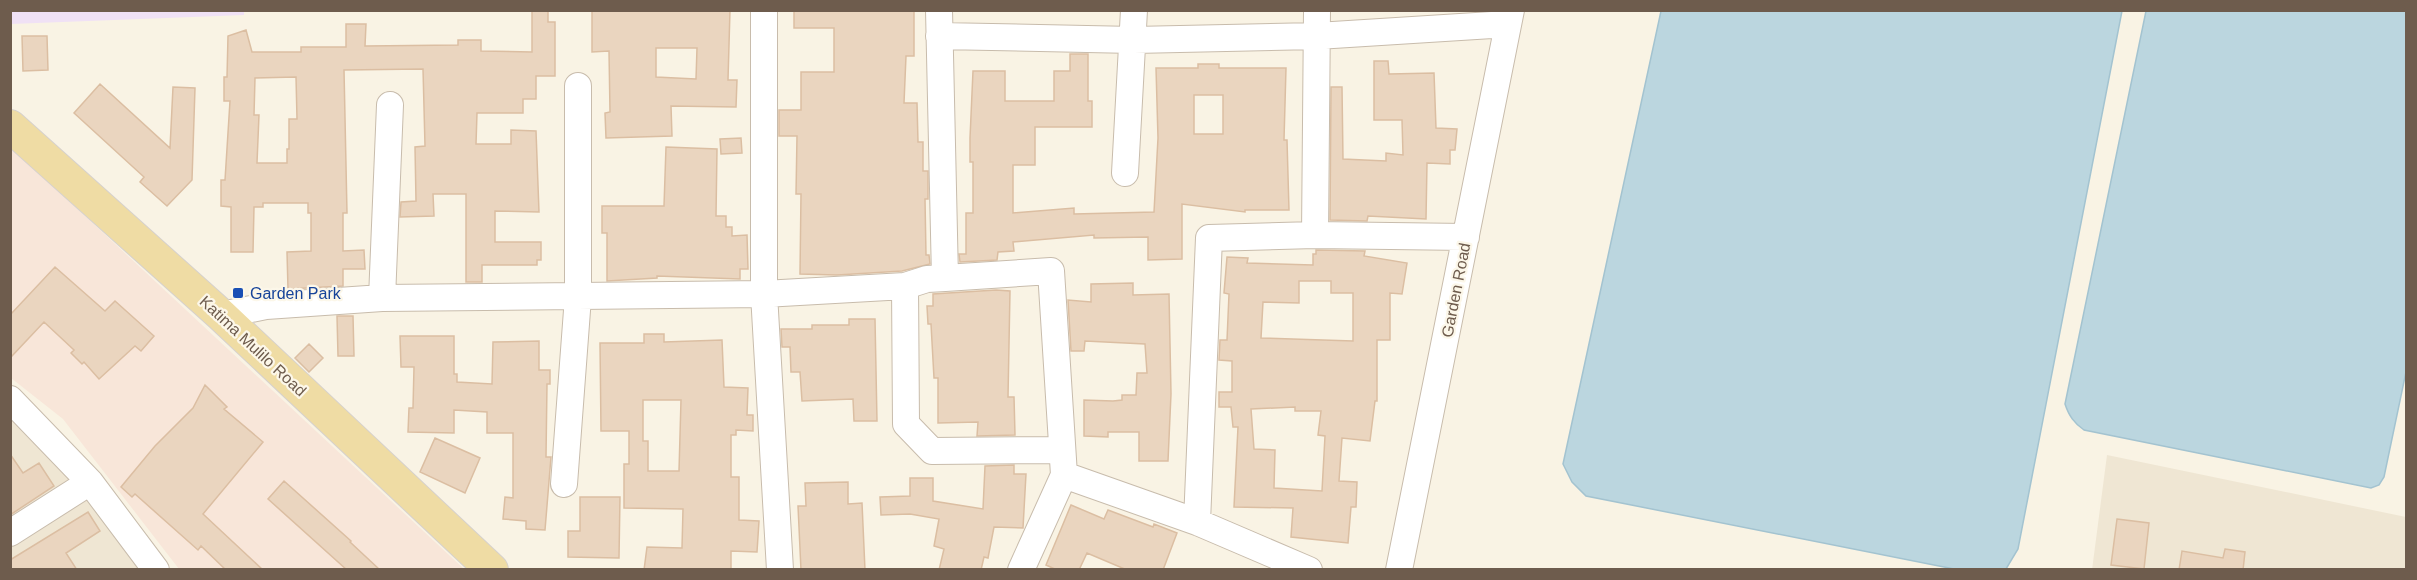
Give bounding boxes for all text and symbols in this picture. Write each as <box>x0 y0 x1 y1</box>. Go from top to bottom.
street label: Garden Road <box>1438 241 1474 339</box>
place label: Garden Park <box>250 285 342 302</box>
marker: Garden Park <box>231 286 245 300</box>
street label: Katima Mulilo Road <box>196 292 310 400</box>

